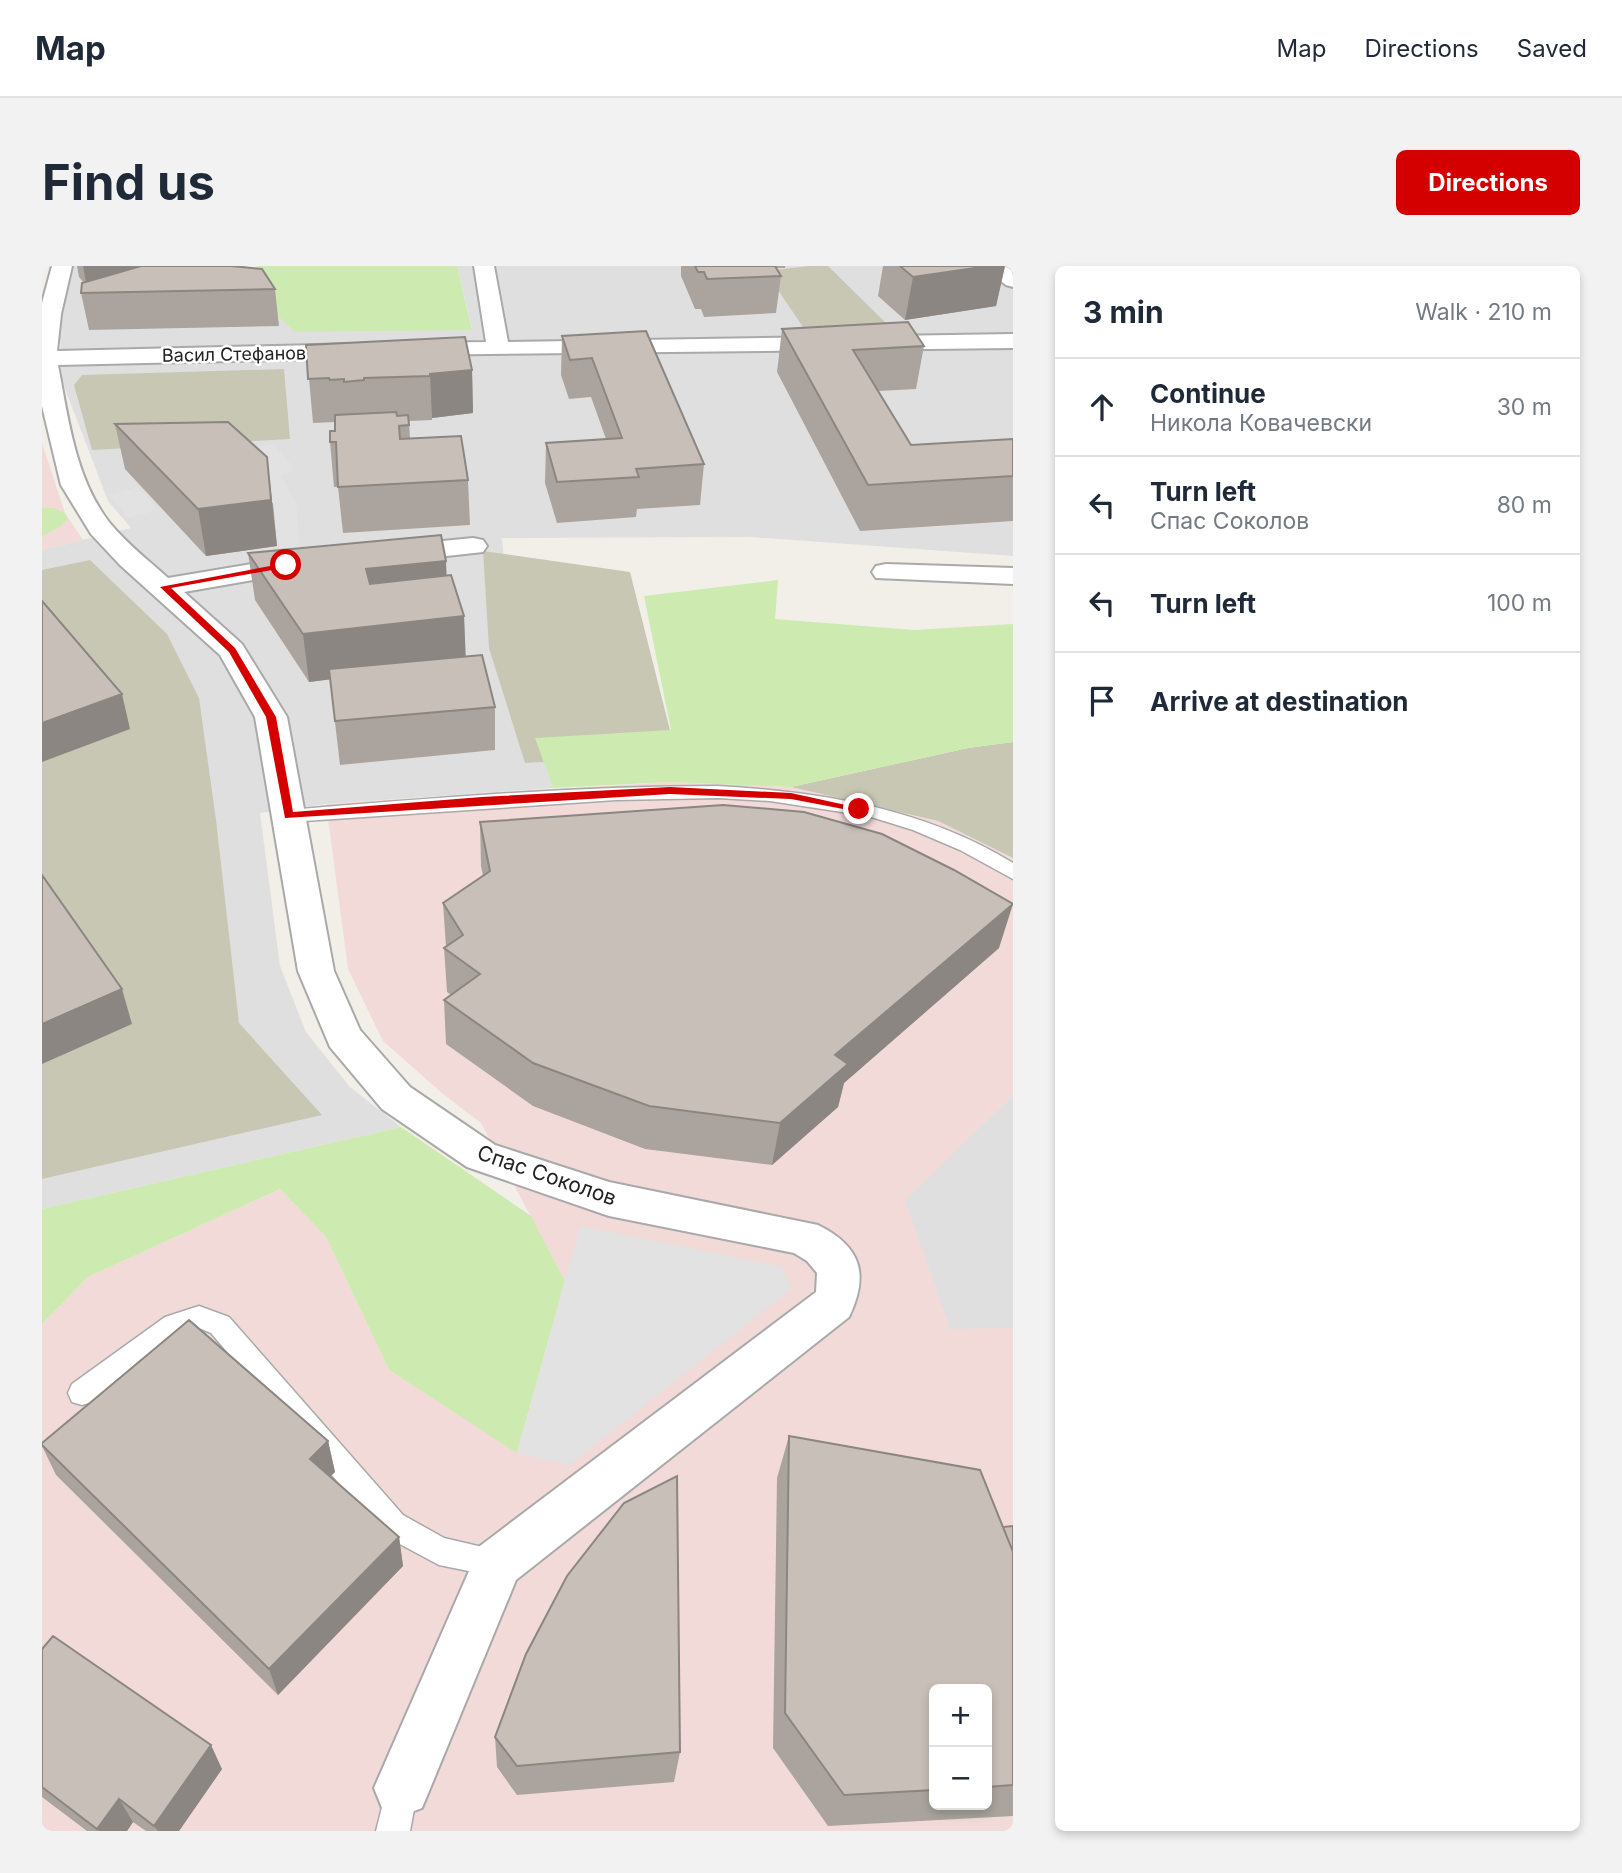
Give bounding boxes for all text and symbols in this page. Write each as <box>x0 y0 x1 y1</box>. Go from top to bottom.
text: Map <box>35 28 106 68</box>
text: Map <box>1277 34 1326 63</box>
text: Directions <box>1364 34 1479 63</box>
text: Saved <box>1517 34 1587 63</box>
button: Directions <box>1396 150 1580 215</box>
text: Find us <box>42 153 215 212</box>
text: 3 min <box>1083 294 1164 330</box>
text: Walk · 210 m <box>1415 298 1552 326</box>
street label: Васил Стефанов <box>162 342 306 366</box>
text: Continue <box>1150 378 1266 409</box>
icon: ahead <box>1083 388 1121 426</box>
text: 30 m <box>1497 393 1552 421</box>
text: Никола Ковачевски <box>1150 409 1372 437</box>
text: Turn left <box>1150 476 1256 507</box>
icon: left <box>1083 486 1121 524</box>
text: 80 m <box>1497 491 1552 519</box>
text: Спас Соколов <box>1150 507 1309 535</box>
route start <box>270 549 301 580</box>
icon: left <box>1083 584 1121 622</box>
text: Turn left <box>1150 588 1256 619</box>
text: 100 m <box>1487 589 1552 617</box>
icon: arrive <box>1083 682 1121 720</box>
text: Arrive at destination <box>1150 686 1409 717</box>
route end <box>843 793 874 824</box>
street label: Спас Соколов <box>474 1140 620 1210</box>
map controls <box>929 1684 992 1810</box>
button: + <box>929 1684 992 1747</box>
button: − <box>929 1747 992 1810</box>

